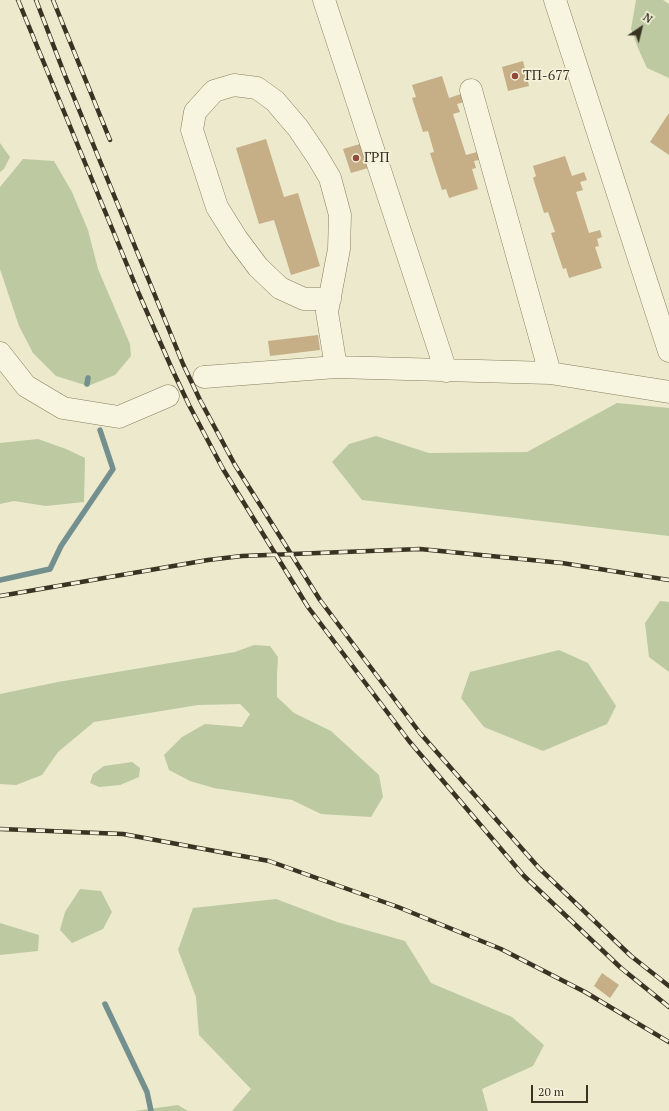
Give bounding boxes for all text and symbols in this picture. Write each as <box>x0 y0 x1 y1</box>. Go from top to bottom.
north arrow <box>621 8 661 48</box>
text: N <box>640 10 655 26</box>
place label: ТП-677 <box>523 68 570 84</box>
marker: ТП-677 <box>510 71 520 81</box>
place label: ГРП <box>364 150 389 166</box>
marker: ГРП <box>351 153 361 163</box>
scale bar <box>533 1077 590 1103</box>
text: 20 m <box>538 1084 564 1099</box>

